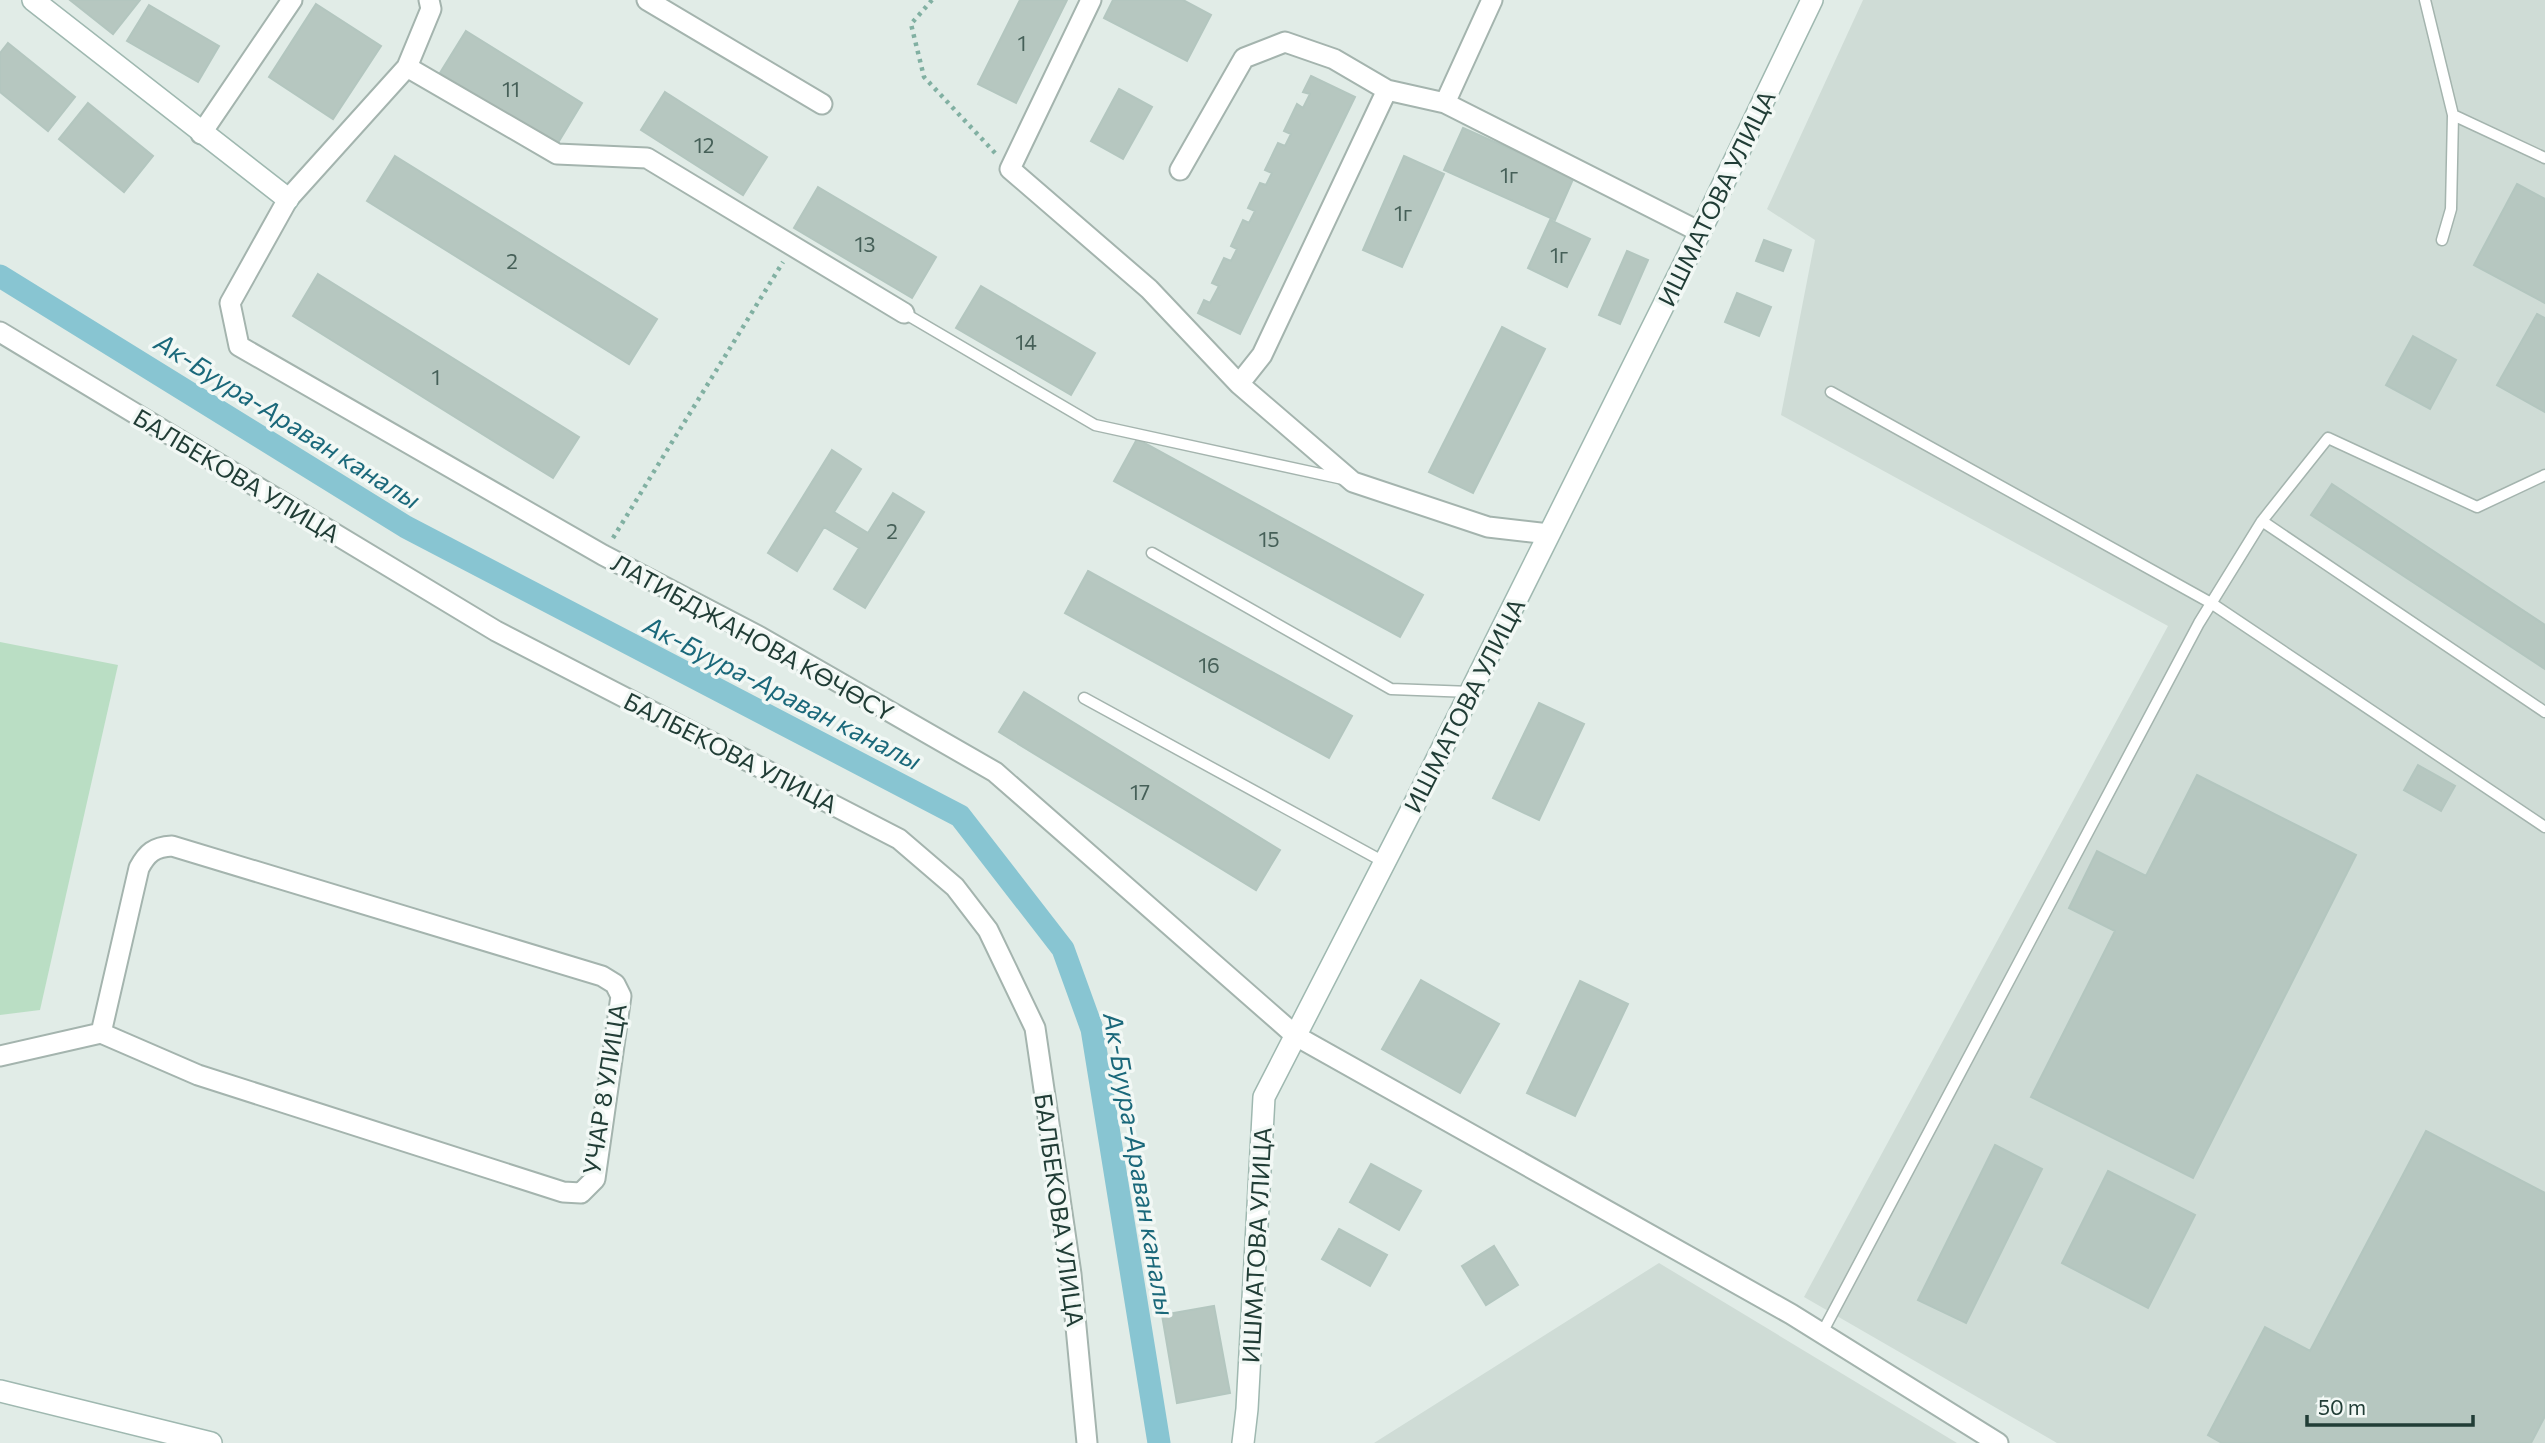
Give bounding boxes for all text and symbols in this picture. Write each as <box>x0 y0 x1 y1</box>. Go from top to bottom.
house number: 1 <box>1018 30 1026 55</box>
house number: 11 <box>502 76 520 101</box>
street label: ИШМАТОВА УЛИЦА <box>1651 85 1781 311</box>
house number: 12 <box>694 132 714 157</box>
house number: 1г <box>1500 162 1518 187</box>
house number: 1г <box>1394 200 1412 225</box>
house number: 13 <box>855 231 875 256</box>
house number: 1г <box>1550 242 1568 267</box>
house number: 2 <box>506 248 518 273</box>
water label: Ак-Буура-Араван каналы <box>149 325 427 515</box>
house number: 14 <box>1015 329 1037 354</box>
house number: 1 <box>432 364 440 389</box>
street label: БАЛБЕКОВА УЛИЦА <box>129 402 345 548</box>
house number: 2 <box>886 518 898 543</box>
house number: 15 <box>1258 526 1280 551</box>
street label: ЛАТИБДЖАНОВА КӨЧӨСҮ <box>607 547 899 727</box>
street label: ИШМАТОВА УЛИЦА <box>1397 593 1531 817</box>
water label: Ак-Буура-Араван каналы <box>638 608 927 776</box>
house number: 16 <box>1198 652 1220 677</box>
street label: БАЛБЕКОВА УЛИЦА <box>620 686 842 818</box>
house number: 17 <box>1130 779 1150 804</box>
street label: УЧАР 8 УЛИЦА <box>576 1001 632 1177</box>
water label: Ак-Буура-Араван каналы <box>1098 1009 1182 1318</box>
street label: БАЛБЕКОВА УЛИЦА <box>1029 1091 1091 1329</box>
street label: ИШМАТОВА УЛИЦА <box>1235 1126 1277 1364</box>
scale bar <box>2307 1384 2473 1428</box>
text: 50 m <box>2318 1394 2366 1419</box>

